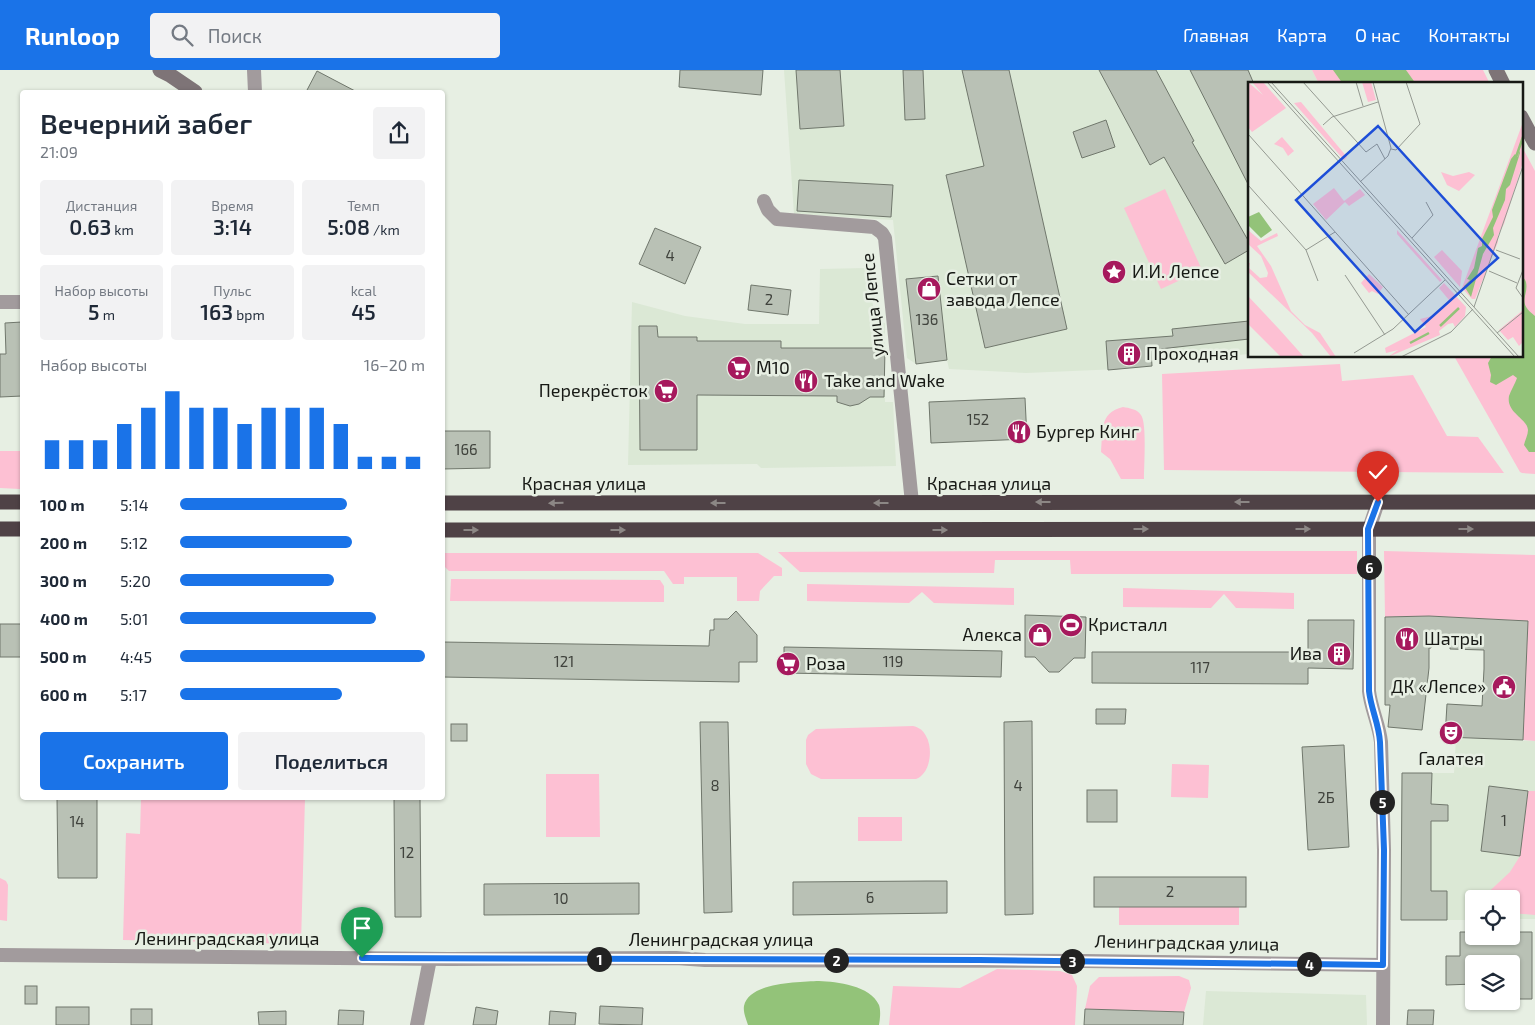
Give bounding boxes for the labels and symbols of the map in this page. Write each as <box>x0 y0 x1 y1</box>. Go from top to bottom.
inset map <box>1248 82 1522 358</box>
house number: 4 <box>665 246 675 264</box>
street label: улица Лепсе <box>856 252 888 358</box>
place icon: И.И. Лепсе <box>1101 259 1127 285</box>
place label: И.И. Лепсе <box>1132 260 1219 282</box>
place label: Сетки от завода Лепсе <box>946 267 1060 310</box>
shop icon: Сетки от завода Лепсе <box>916 276 942 302</box>
house number: 2 <box>765 290 773 308</box>
house number: 136 <box>916 310 938 328</box>
building icon: Проходная <box>1116 341 1142 367</box>
place label: Проходная <box>1146 342 1239 364</box>
supermarket icon: М10 <box>726 355 752 381</box>
place label: М10 <box>756 356 790 378</box>
restaurant icon: Take and Wake <box>793 368 819 394</box>
place label: Take and Wake <box>824 369 945 391</box>
supermarket icon: Перекрёсток <box>653 378 679 404</box>
place label: Перекрёсток <box>539 379 648 401</box>
house number: 152 <box>967 410 989 428</box>
restaurant icon: Бургер Кинг <box>1006 419 1032 445</box>
place label: Бургер Кинг <box>1036 420 1139 442</box>
house number: 166 <box>454 440 478 458</box>
pin <box>1357 451 1399 502</box>
street label: Красная улица <box>522 472 646 494</box>
street label: Красная улица <box>927 472 1051 494</box>
one-way arrow <box>1035 498 1051 506</box>
one-way arrow <box>1233 498 1249 506</box>
one-way arrow <box>547 499 563 507</box>
one-way arrow <box>710 499 726 507</box>
one-way arrow <box>872 499 888 507</box>
one-way arrow <box>1133 525 1149 533</box>
one-way arrow <box>1296 525 1312 533</box>
one-way arrow <box>1458 525 1474 533</box>
one-way arrow <box>463 526 479 534</box>
one-way arrow <box>611 526 627 534</box>
one-way arrow <box>933 526 949 534</box>
pin: 6 <box>1356 554 1382 580</box>
sports icon: Кристалл <box>1058 612 1084 638</box>
place label: Кристалл <box>1088 613 1168 635</box>
shop icon: Алекса <box>1027 622 1053 648</box>
place label: Алекса <box>963 623 1022 645</box>
restaurant icon: Шатры <box>1394 626 1420 652</box>
place label: Шатры <box>1424 627 1483 649</box>
building icon: Ива <box>1326 641 1352 667</box>
place label: Ива <box>1290 642 1322 664</box>
supermarket icon: Роза <box>775 651 801 677</box>
house number: 121 <box>554 652 574 670</box>
place label: Роза <box>806 652 846 674</box>
house number: 119 <box>883 652 903 670</box>
house number: 117 <box>1190 658 1210 676</box>
public building icon: ДК «Лепсе» <box>1491 674 1517 700</box>
place label: ДК «Лепсе» <box>1391 675 1486 697</box>
theatre icon: Галатея <box>1438 720 1464 746</box>
place label: Галатея <box>1418 747 1484 769</box>
house number: 8 <box>710 776 720 794</box>
house number: 4 <box>1013 776 1023 794</box>
house number: 2Б <box>1317 788 1335 806</box>
pin: 5 <box>1370 790 1394 814</box>
house number: 1 <box>1501 811 1507 829</box>
house number: 14 <box>69 812 85 830</box>
house number: 12 <box>400 843 414 861</box>
house number: 2 <box>1166 882 1174 900</box>
house number: 6 <box>866 888 874 906</box>
house number: 10 <box>553 889 569 907</box>
pin <box>341 907 383 958</box>
street label: Ленинградская улица <box>135 927 319 949</box>
street label: Ленинградская улица <box>629 928 813 950</box>
street label: Ленинградская улица <box>1094 929 1280 955</box>
pin: 1 <box>586 946 612 972</box>
pin: 2 <box>824 948 848 972</box>
pin: 3 <box>1060 948 1084 974</box>
pin: 4 <box>1296 952 1322 976</box>

